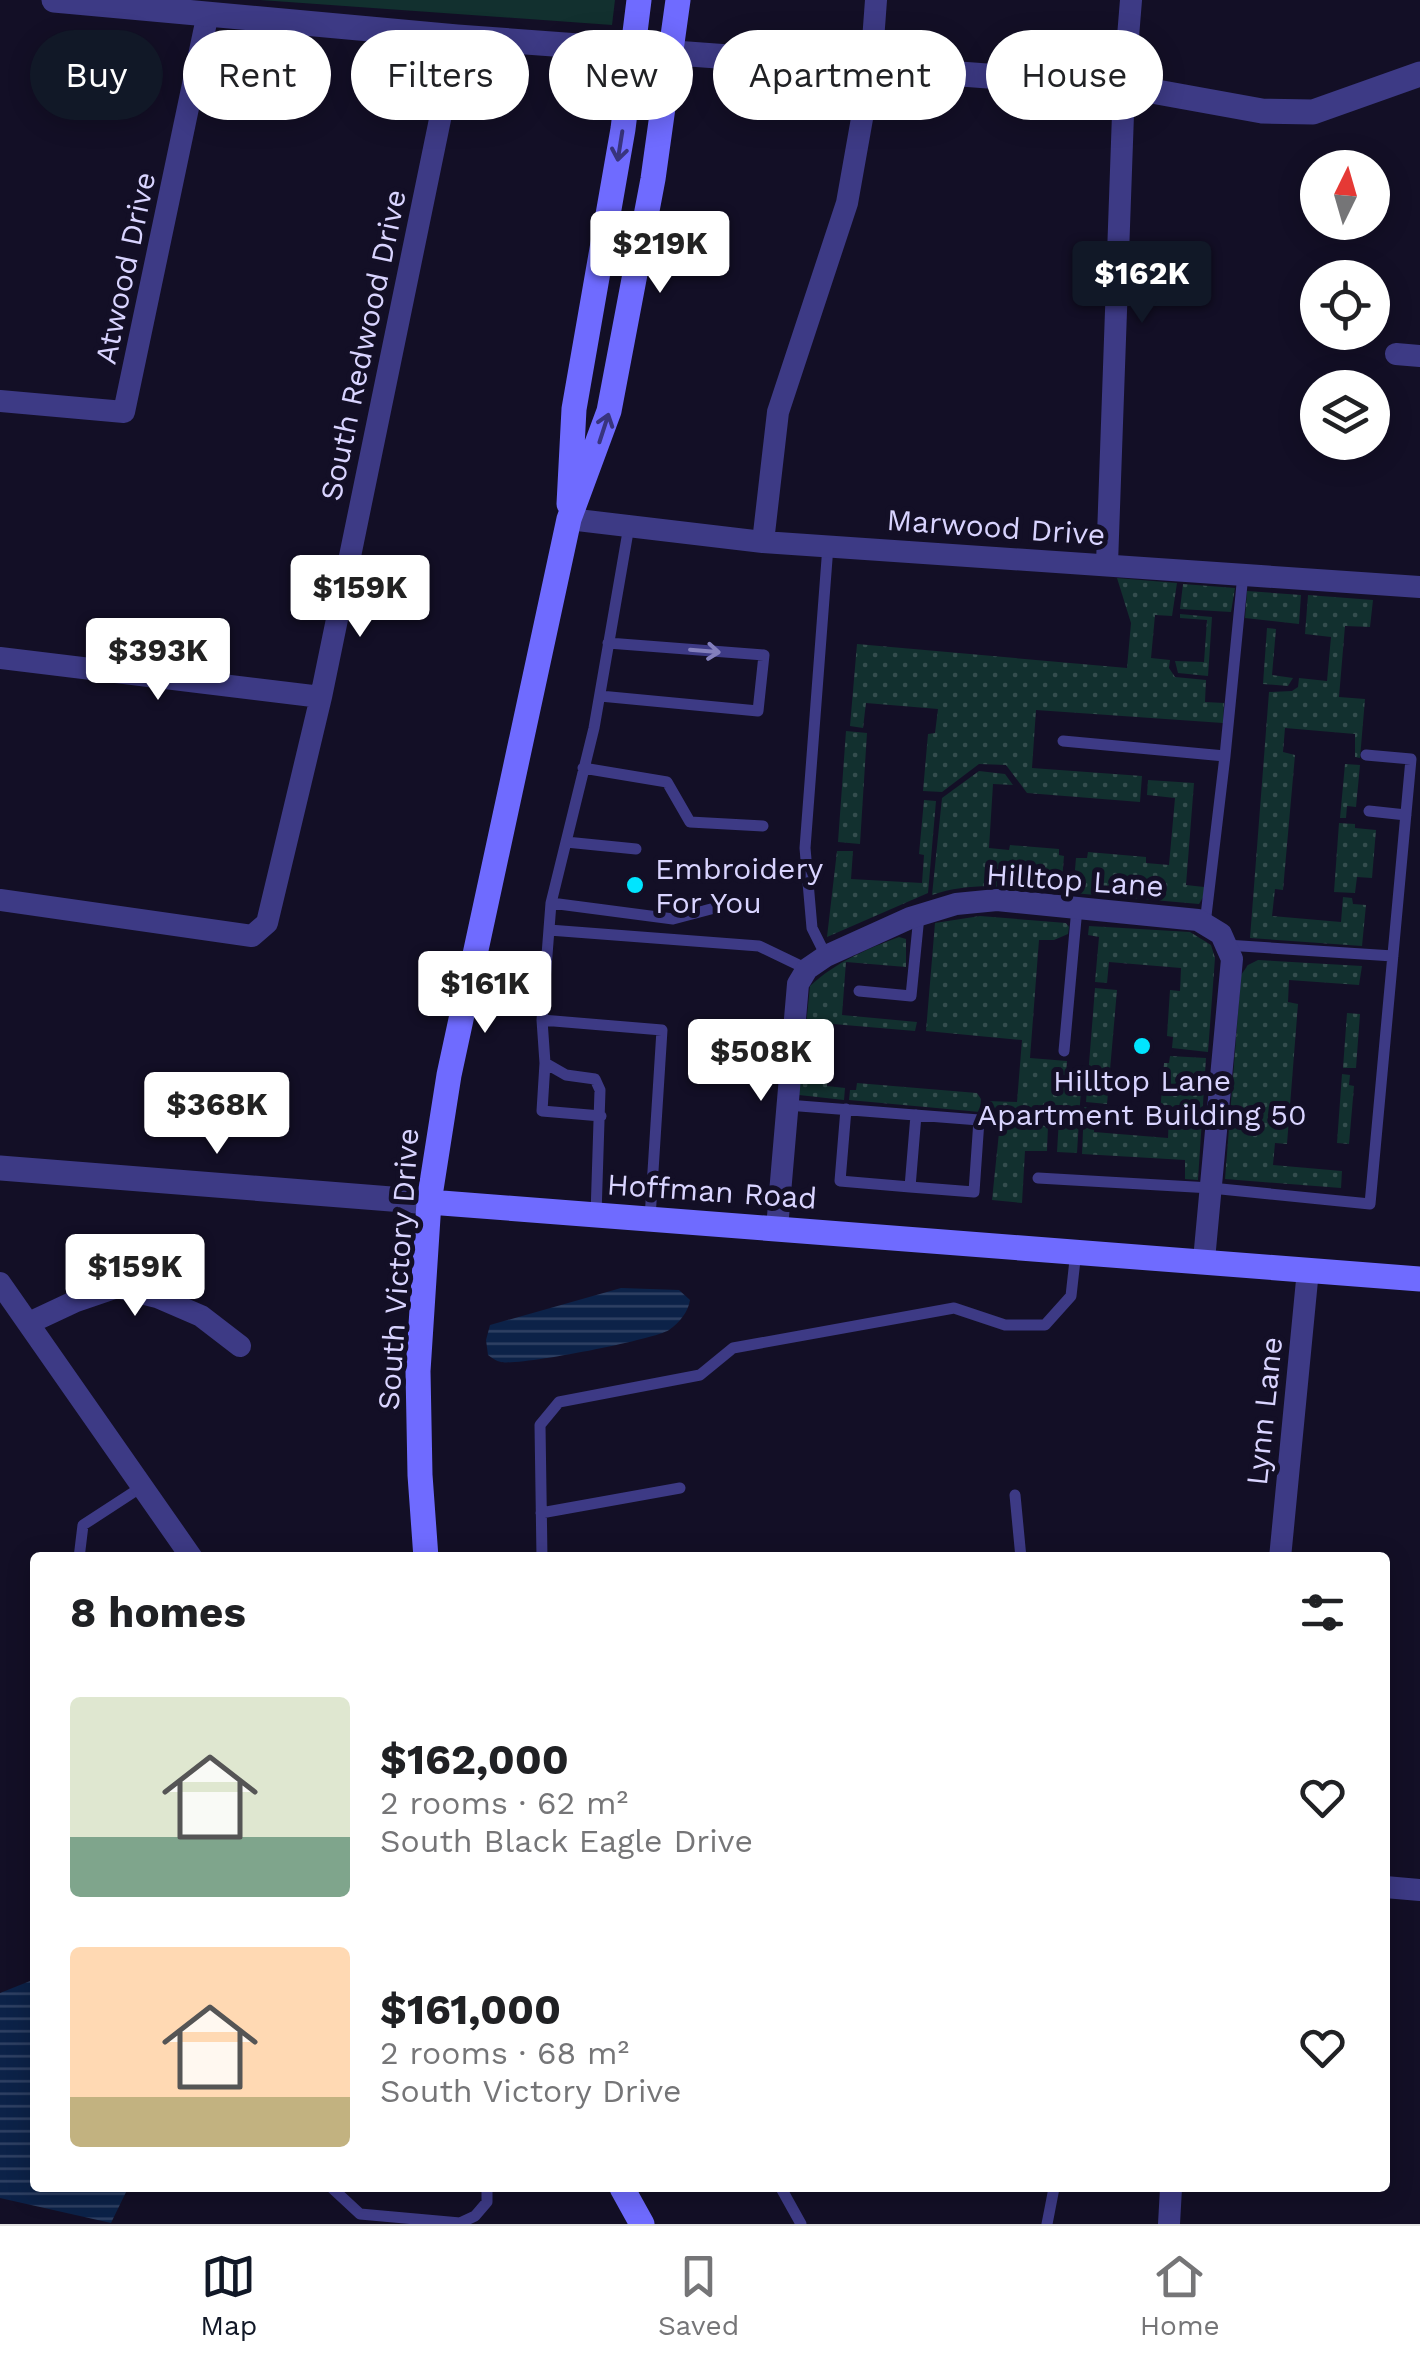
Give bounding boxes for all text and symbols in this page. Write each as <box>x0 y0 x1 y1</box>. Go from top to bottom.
chip: Buy <box>30 30 163 120</box>
chip: Rent <box>183 30 331 120</box>
chip: Filters <box>351 30 529 120</box>
chip: New <box>549 30 693 120</box>
chip: Apartment <box>713 30 966 120</box>
chip: House <box>986 30 1163 120</box>
one-way arrow <box>610 129 629 162</box>
north arrow <box>1300 150 1390 240</box>
map controls <box>1300 150 1390 460</box>
street label: Atwood Drive <box>88 169 162 367</box>
street label: South Redwood Drive <box>313 186 413 504</box>
pin: $219K <box>590 211 730 296</box>
text: $219K <box>612 224 708 262</box>
pin: $162K <box>1072 241 1212 326</box>
text: $162K <box>1094 254 1190 292</box>
button: locate <box>1300 260 1390 350</box>
button: layers <box>1300 370 1390 460</box>
one-way arrow <box>596 413 614 445</box>
street label: Marwood Drive <box>886 502 1106 552</box>
pin: $159K <box>290 555 430 640</box>
text: $159K <box>313 568 407 606</box>
pin: $393K <box>88 618 228 703</box>
text: $393K <box>108 631 208 669</box>
one-way arrow <box>688 641 720 660</box>
place label: Embroidery For You <box>655 851 824 920</box>
street label: Hilltop Lane <box>985 856 1165 904</box>
marker: Embroidery For You <box>624 874 646 896</box>
pin: $161K <box>415 951 555 1036</box>
text: $161K <box>440 964 530 1002</box>
pin: $508K <box>691 1019 831 1104</box>
text: $508K <box>710 1032 812 1070</box>
marker: Hilltop Lane Apartment Building 50 <box>1131 1035 1153 1057</box>
place label: Hilltop Lane Apartment Building 50 <box>977 1063 1307 1132</box>
pin: $368K <box>147 1072 287 1157</box>
text: $368K <box>166 1085 268 1123</box>
street label: South Victory Drive <box>371 1127 425 1411</box>
street label: Hoffman Road <box>606 1166 818 1216</box>
pin: $159K <box>65 1234 205 1319</box>
text: $159K <box>88 1247 182 1285</box>
street label: Lynn Lane <box>1239 1335 1289 1487</box>
icon: filters <box>1295 1585 1350 1640</box>
text: 8 homes <box>70 1588 246 1637</box>
text: $162,000 <box>380 1735 569 1784</box>
icon: home <box>150 1737 270 1857</box>
icon: heart <box>1295 1770 1350 1825</box>
text: 2 rooms · 62 m² <box>380 1784 628 1822</box>
text: South Black Eagle Drive <box>380 1822 753 1860</box>
text: $161,000 <box>380 1985 561 2034</box>
icon: home <box>150 1987 270 2107</box>
icon: heart <box>1295 2020 1350 2075</box>
text: 2 rooms · 68 m² <box>380 2034 629 2072</box>
text: South Victory Drive <box>380 2072 682 2110</box>
tab: Map <box>200 2249 257 2342</box>
tab: Saved <box>658 2249 739 2342</box>
tab: Home <box>1140 2249 1220 2342</box>

